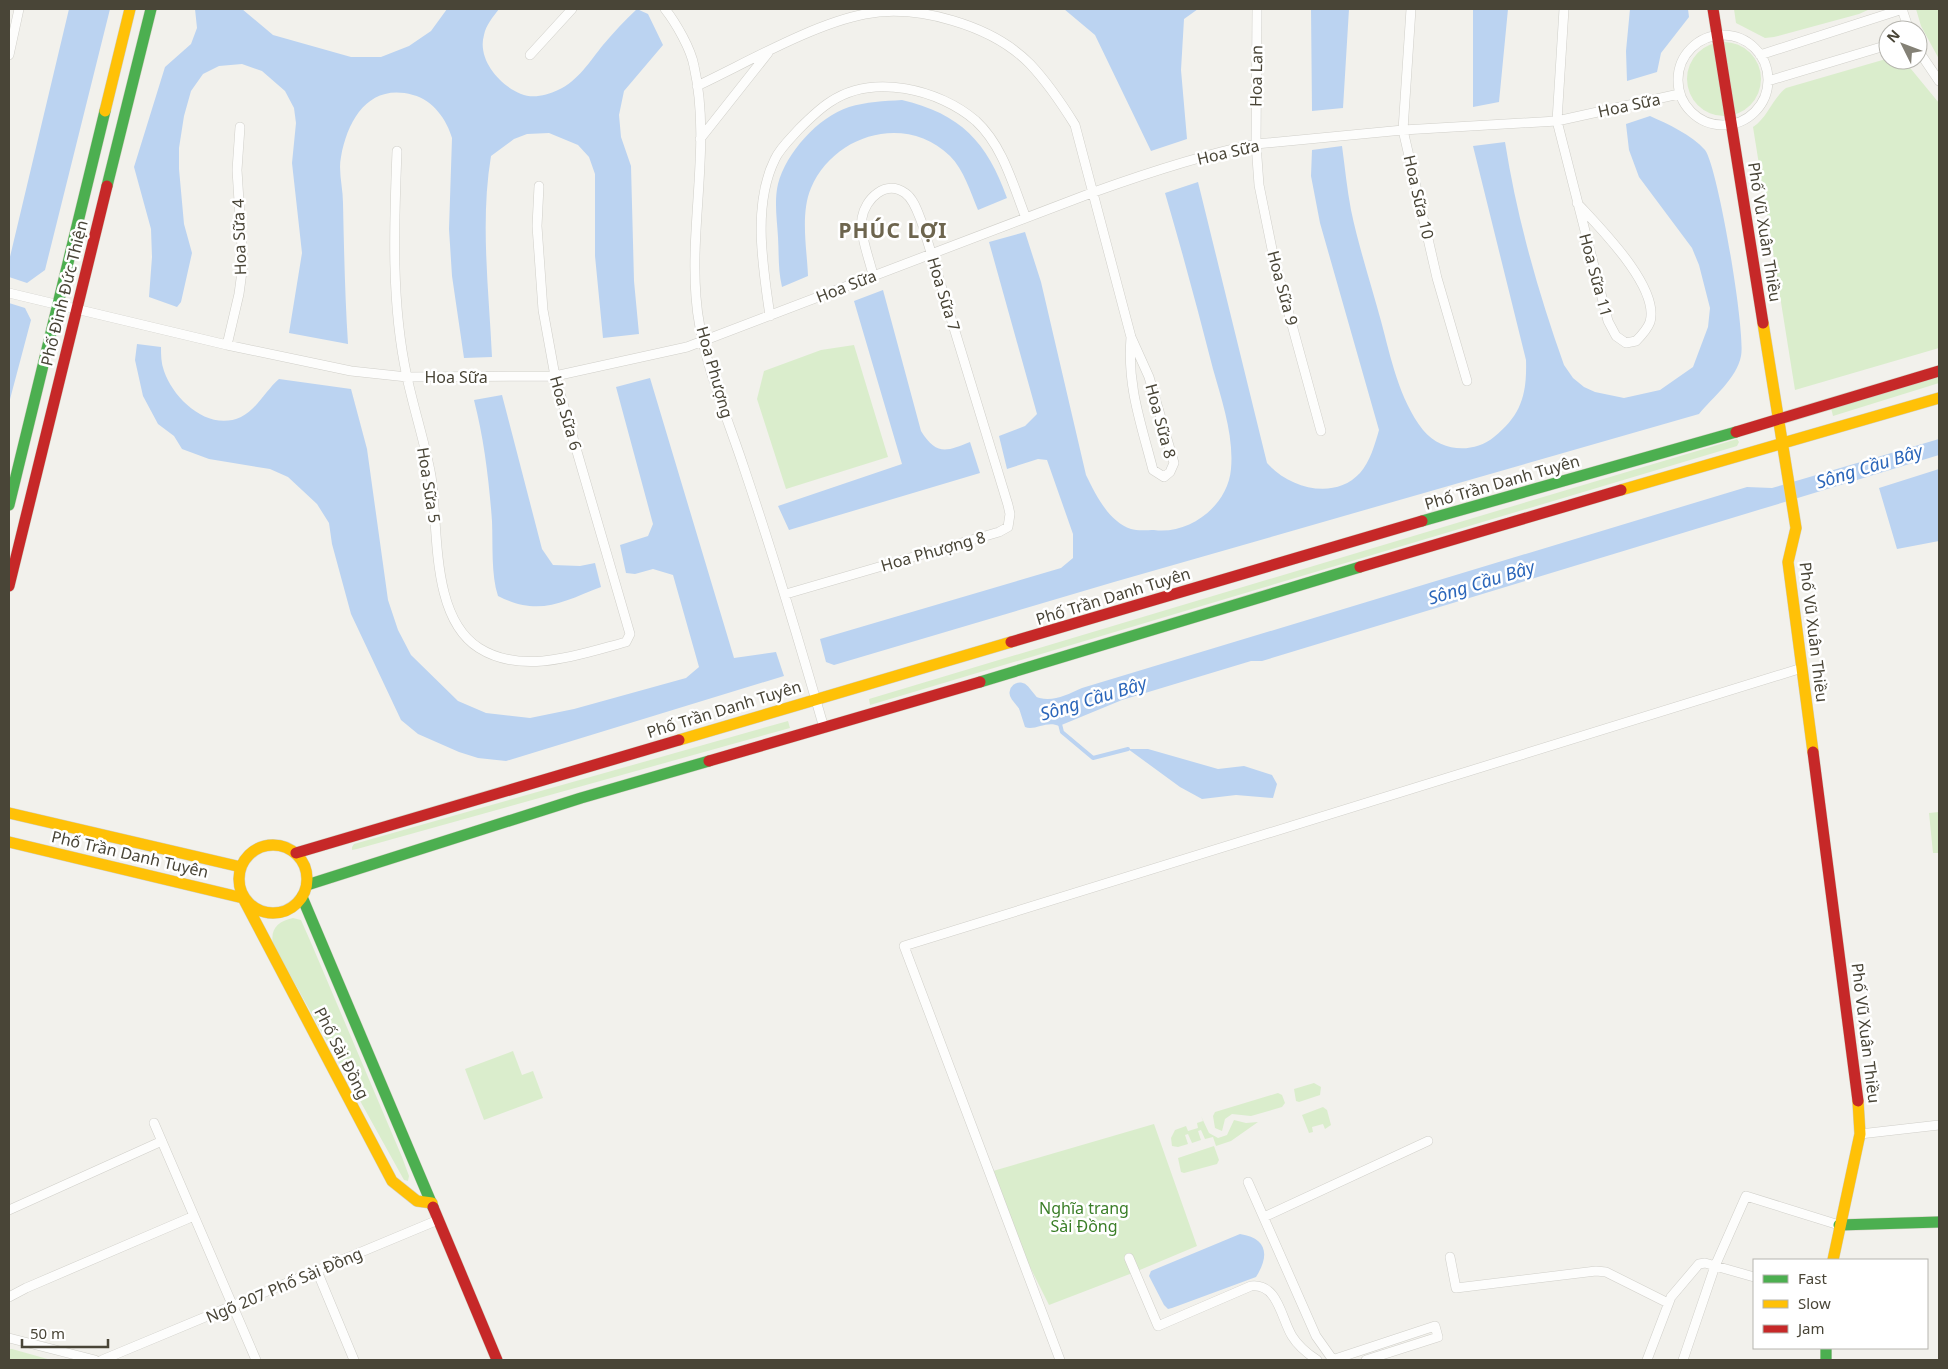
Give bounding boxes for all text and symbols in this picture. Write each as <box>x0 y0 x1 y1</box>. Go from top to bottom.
north arrow <box>1878 20 1928 70</box>
text: N <box>1882 25 1904 47</box>
street label: Hoa Lan <box>1244 45 1268 107</box>
street label: Hoa Sữa <box>1596 88 1662 122</box>
street label: Hoa Sữa <box>1195 134 1261 170</box>
street label: Hoa Sữa 10 <box>1399 153 1439 241</box>
street label: Phố Vũ Xuân Thiều <box>1743 161 1787 303</box>
street label: Hoa Sữa 4 <box>227 198 251 276</box>
district label: PHÚC LỢI <box>838 216 948 244</box>
street label: Phố Đinh Đức Thiện <box>35 218 93 368</box>
street label: Hoa Sữa 11 <box>1574 231 1618 319</box>
street label: Hoa Sữa 9 <box>1262 248 1304 328</box>
street label: Hoa Sữa 7 <box>922 254 966 334</box>
street label: Hoa Sữa <box>813 264 879 308</box>
street label: Hoa Phượng <box>691 323 739 421</box>
street label: Hoa Sữa <box>424 366 488 388</box>
street label: Hoa Sữa 6 <box>545 373 587 453</box>
street label: Hoa Sữa 8 <box>1140 381 1182 461</box>
water label: Sông Cầu Bây <box>1813 438 1927 494</box>
street label: Hoa Sữa 5 <box>412 445 446 525</box>
street label: Phố Trần Danh Tuyên <box>1422 449 1582 515</box>
street label: Hoa Phượng 8 <box>878 526 988 576</box>
water label: Sông Cầu Bây <box>1425 554 1539 610</box>
street label: Phố Vũ Xuân Thiều <box>1794 561 1834 703</box>
street label: Phố Trần Danh Tuyên <box>1033 562 1193 630</box>
water label: Sông Cầu Bây <box>1037 670 1151 726</box>
street label: Phố Trần Danh Tuyên <box>644 675 804 743</box>
street label: Phố Trần Danh Tuyên <box>49 825 211 883</box>
street label: Phố Vũ Xuân Thiều <box>1846 962 1886 1104</box>
street label: Phố Sài Đồng <box>309 1003 375 1103</box>
park label: Nghĩa trang Sài Đồng <box>1039 1197 1129 1237</box>
street label: Ngõ 207 Phố Sài Đồng <box>202 1242 366 1328</box>
legend <box>1753 1259 1928 1349</box>
text: Fast <box>1798 1268 1827 1288</box>
text: Slow <box>1798 1293 1831 1313</box>
scale bar <box>22 1316 109 1348</box>
text: Jam <box>1796 1318 1825 1338</box>
text: 50 m <box>30 1323 65 1343</box>

